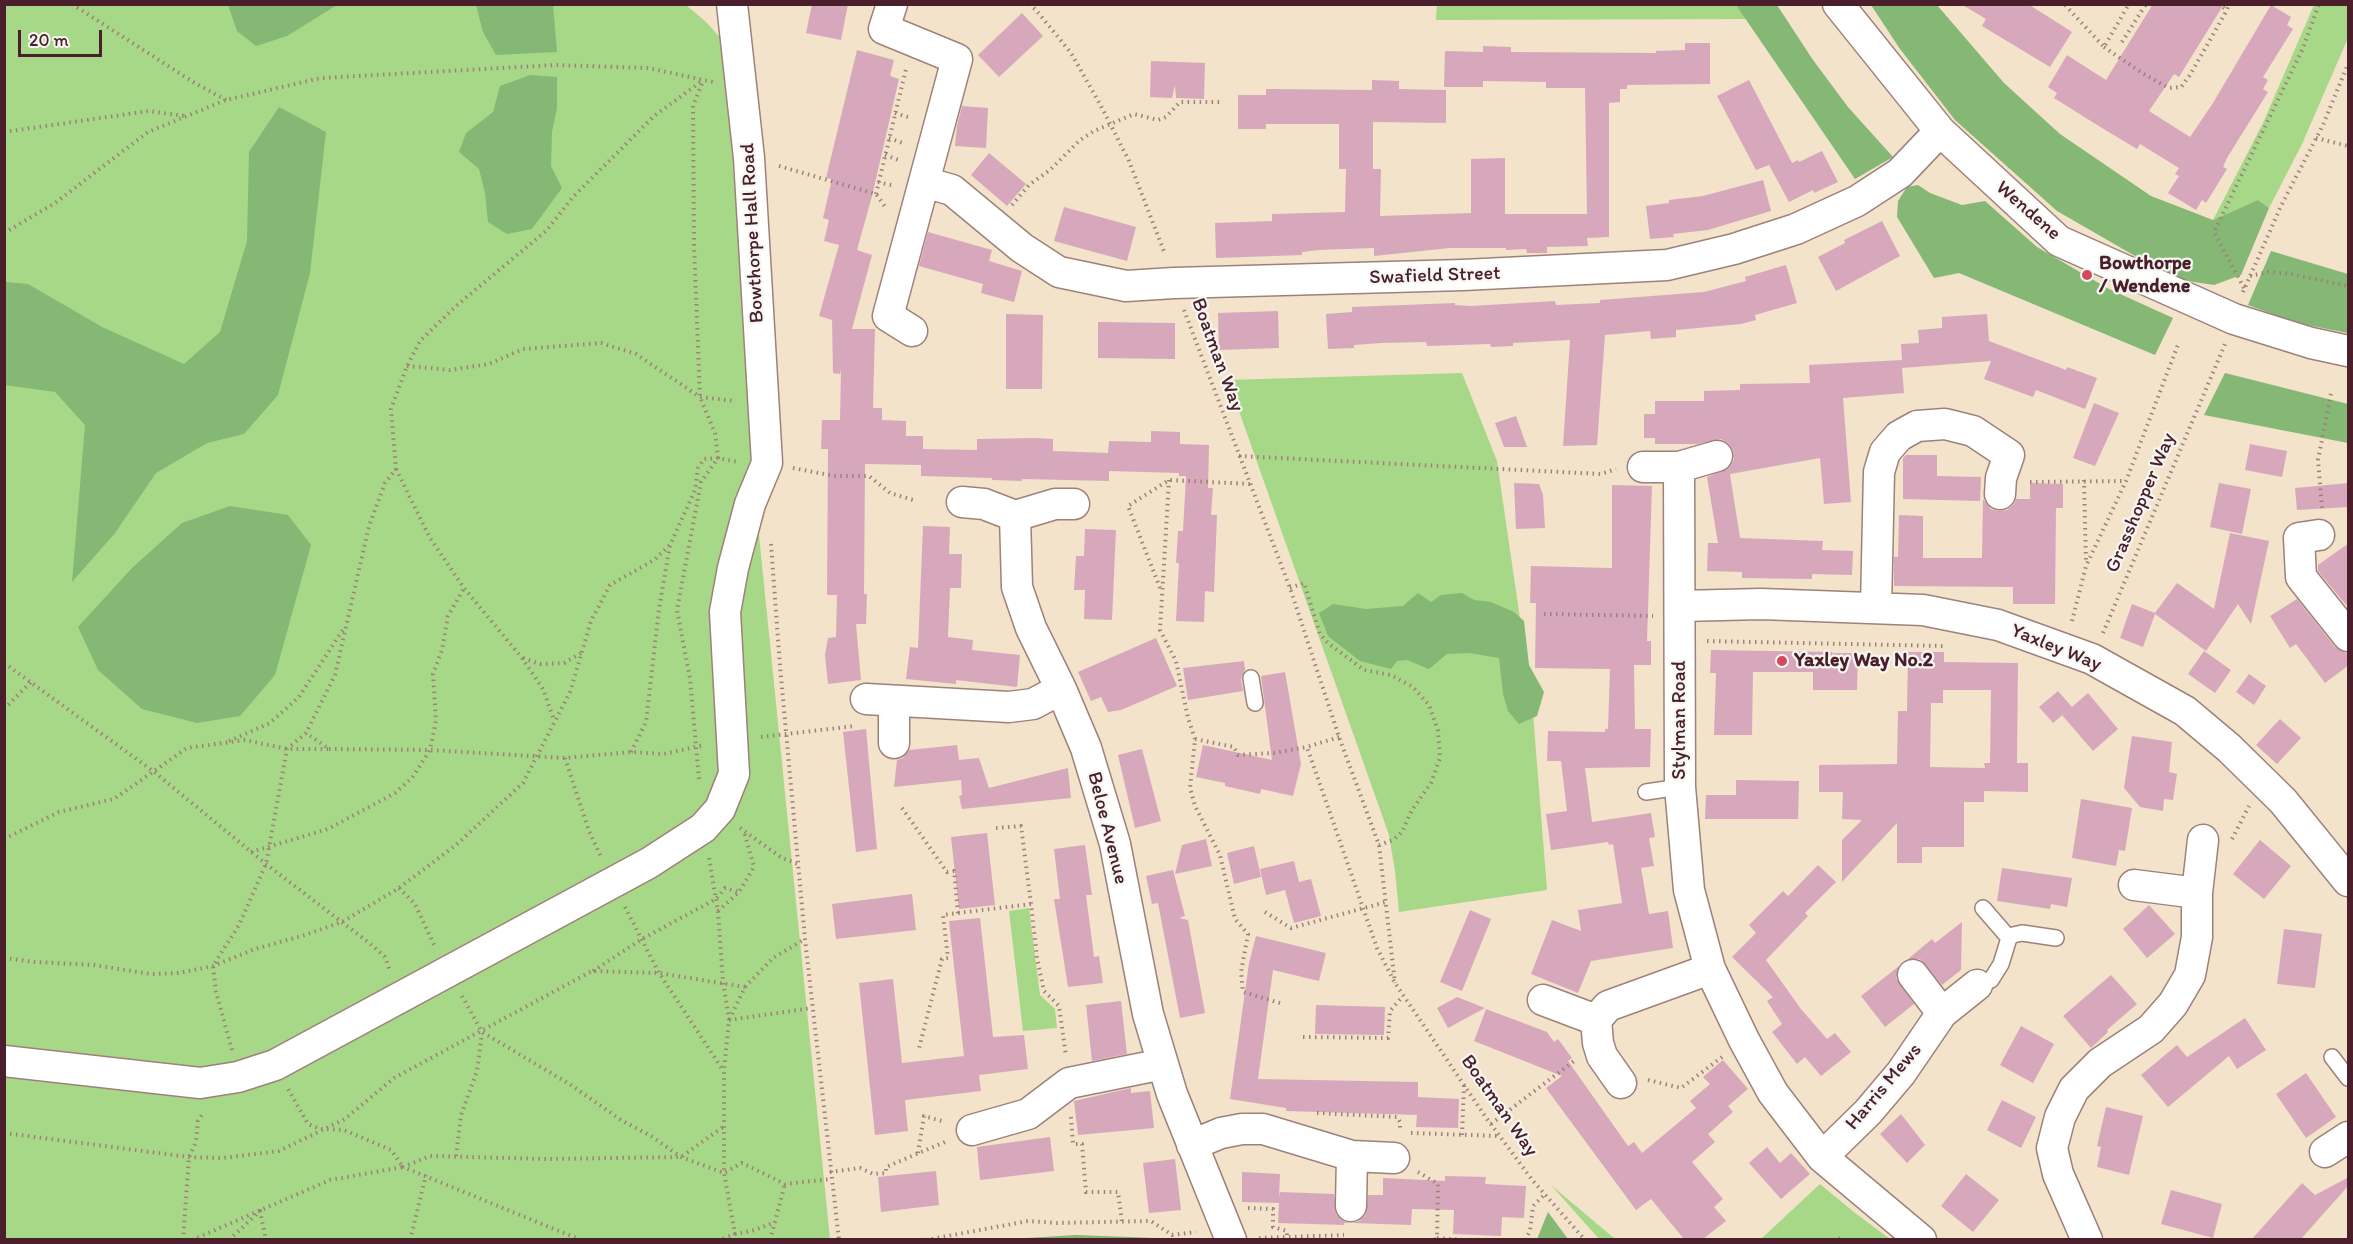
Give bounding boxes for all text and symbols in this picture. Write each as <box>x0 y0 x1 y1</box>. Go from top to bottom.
scale bar <box>21 18 105 56</box>
text: 20 m <box>29 29 69 51</box>
street label: Bowthorpe Hall Road <box>736 142 770 324</box>
street label: Wendene <box>1991 176 2065 246</box>
place label: Bowthorpe / Wendene <box>2099 252 2191 299</box>
street label: Swafield Street <box>1369 262 1501 290</box>
marker: Bowthorpe / Wendene <box>2080 268 2094 282</box>
street label: Boatman Way <box>1185 295 1249 415</box>
street label: Grasshopper Way <box>2101 430 2181 576</box>
street label: Yaxley Way <box>2007 619 2105 677</box>
place label: Yaxley Way No.2 <box>1794 649 1933 673</box>
marker: Yaxley Way No.2 <box>1775 654 1789 668</box>
street label: Stylman Road <box>1668 660 1692 780</box>
street label: Beloe Avenue <box>1081 769 1133 887</box>
street label: Harris Mews <box>1841 1039 1927 1135</box>
street label: Boatman Way <box>1455 1050 1543 1162</box>

